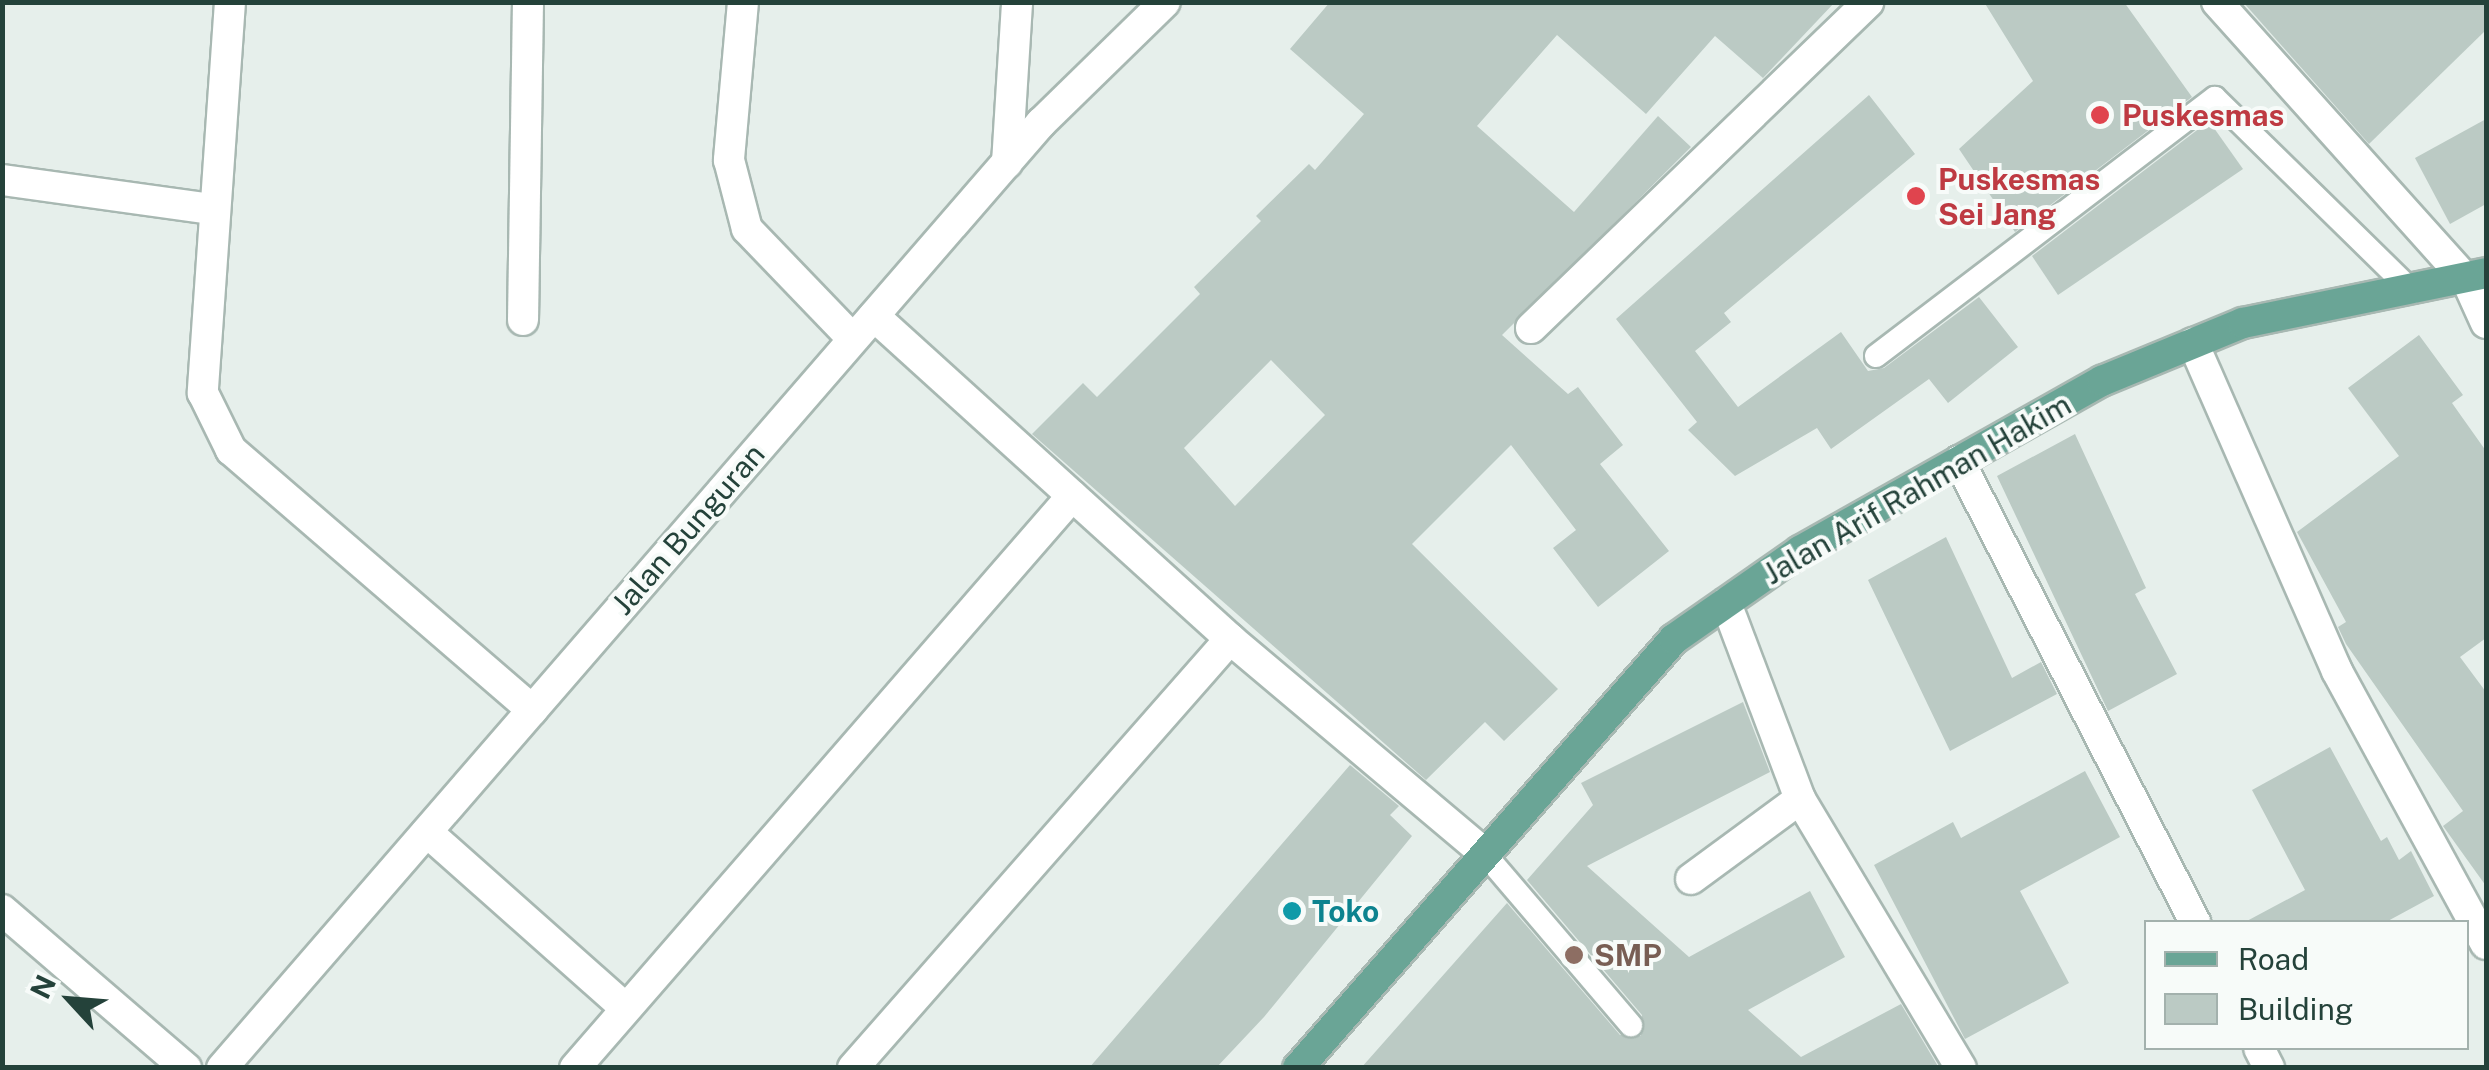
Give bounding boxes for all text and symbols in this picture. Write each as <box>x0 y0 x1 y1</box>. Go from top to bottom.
place label: Puskesmas <box>2122 97 2284 133</box>
marker: Puskesmas <box>2087 102 2113 128</box>
place label: Puskesmas Sei Jang <box>1938 161 2100 232</box>
marker: Puskesmas Sei Jang <box>1903 183 1929 209</box>
street label: Jalan Arif Rahman Hakim <box>1757 386 2077 592</box>
street label: Jalan Bunguran <box>604 436 772 622</box>
place label: Toko <box>1312 893 1379 929</box>
marker: Toko <box>1281 900 1303 922</box>
legend <box>2144 920 2469 1050</box>
place label: SMP <box>1594 937 1662 973</box>
text: Road <box>2238 941 2309 977</box>
marker: SMP <box>1563 944 1585 966</box>
north arrow <box>20 950 120 1050</box>
text: N <box>23 970 62 1004</box>
text: Building <box>2238 991 2353 1027</box>

